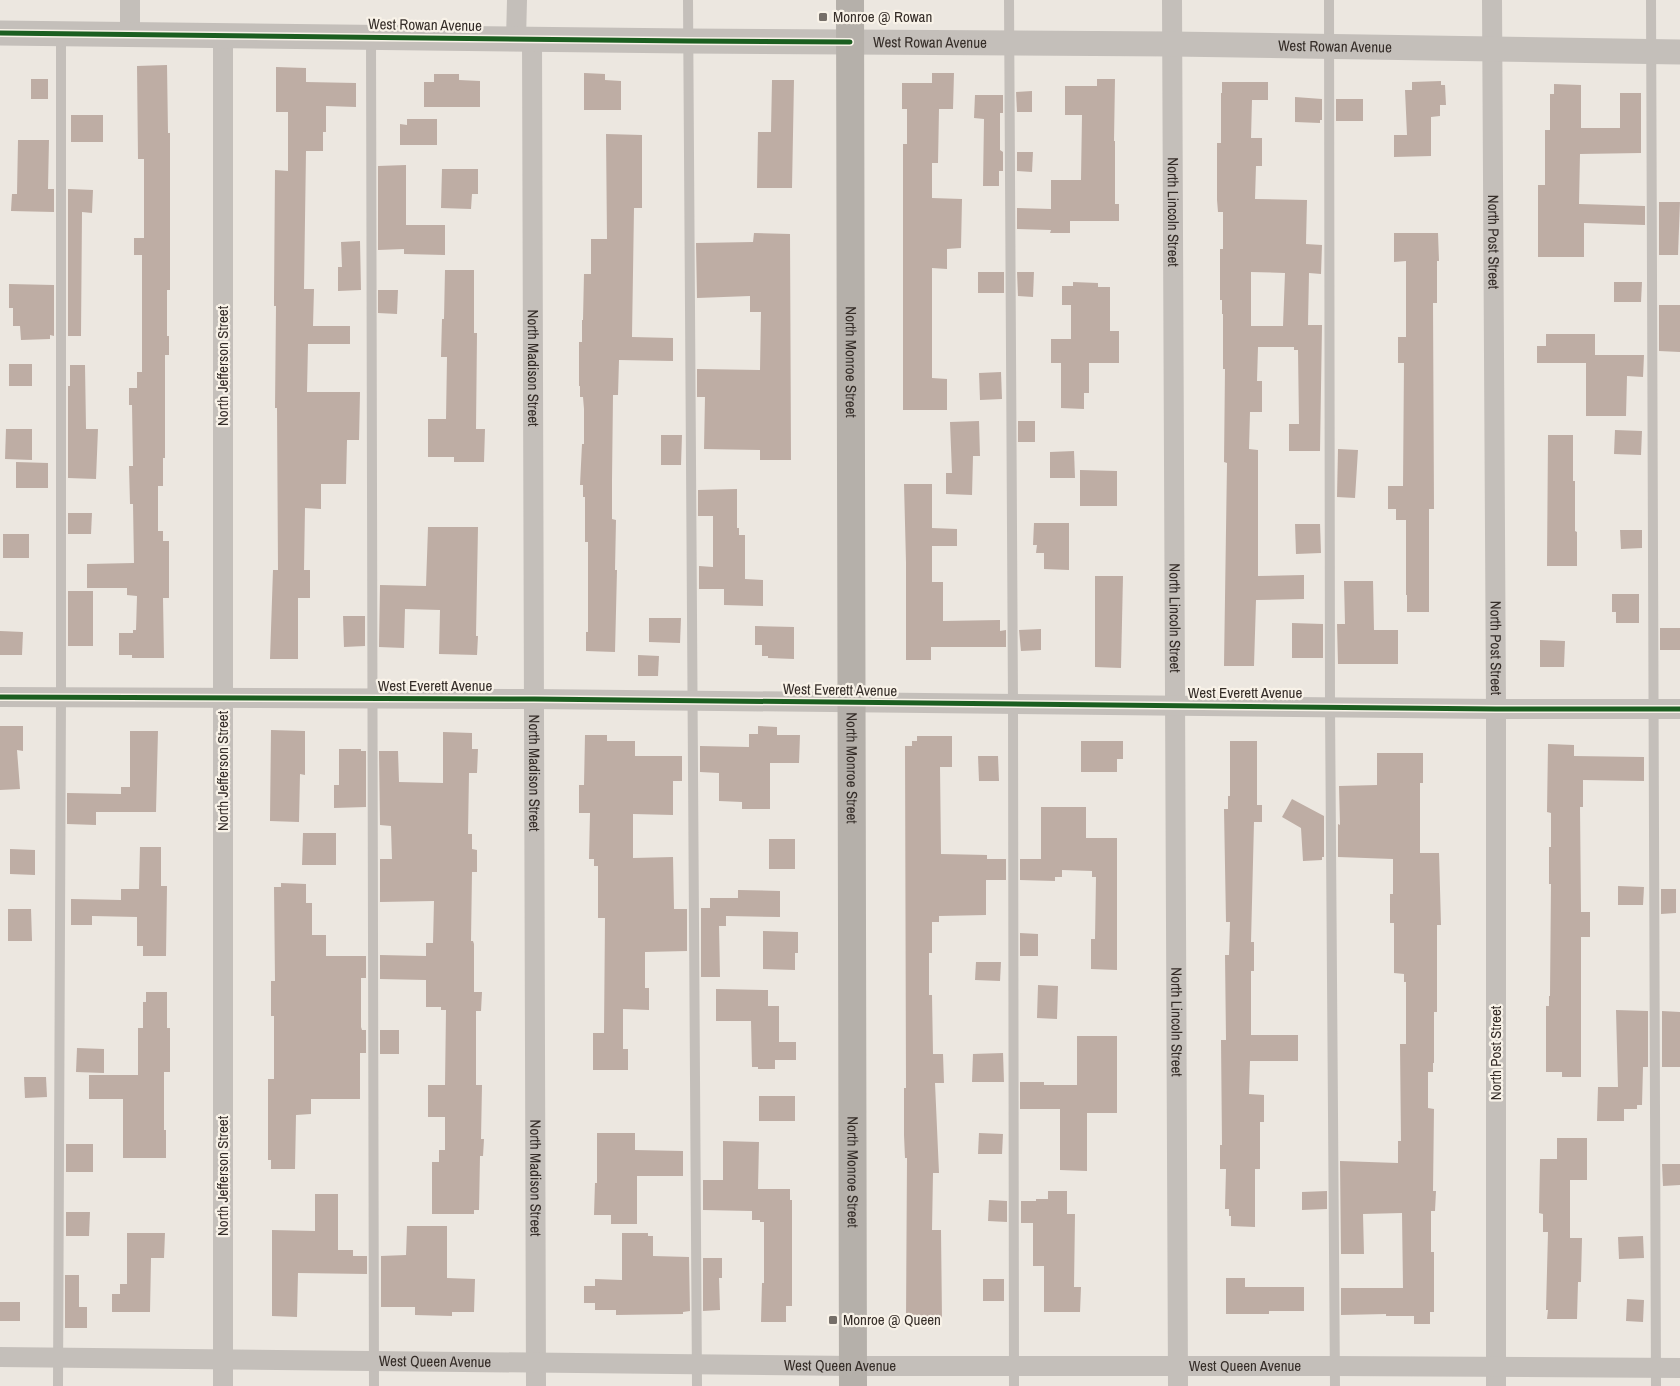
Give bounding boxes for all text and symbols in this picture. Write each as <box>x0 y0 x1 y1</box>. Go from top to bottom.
place label: Monroe @ Rowan <box>833 6 932 27</box>
marker: Monroe @ Rowan <box>817 11 829 23</box>
street label: West Rowan Avenue <box>368 13 482 36</box>
street label: West Rowan Avenue <box>873 31 987 53</box>
street label: West Rowan Avenue <box>1278 35 1392 57</box>
street label: North Lincoln Street <box>1163 157 1184 267</box>
street label: North Post Street <box>1483 195 1505 290</box>
street label: North Jefferson Street <box>212 305 233 426</box>
street label: North Monroe Street <box>841 306 862 418</box>
street label: North Madison Street <box>523 309 544 427</box>
street label: North Lincoln Street <box>1164 563 1186 673</box>
street label: North Post Street <box>1485 601 1507 696</box>
street label: West Everett Avenue <box>378 675 492 696</box>
street label: West Everett Avenue <box>783 678 898 701</box>
street label: West Everett Avenue <box>1188 682 1302 703</box>
street label: North Jefferson Street <box>212 710 233 831</box>
street label: North Monroe Street <box>842 712 863 824</box>
street label: North Madison Street <box>524 714 545 832</box>
street label: North Lincoln Street <box>1166 967 1188 1077</box>
street label: North Post Street <box>1485 1005 1506 1100</box>
street label: North Jefferson Street <box>212 1115 233 1236</box>
street label: North Monroe Street <box>842 1116 864 1228</box>
street label: North Madison Street <box>525 1119 547 1237</box>
place label: Monroe @ Queen <box>843 1309 941 1330</box>
marker: Monroe @ Queen <box>827 1314 839 1326</box>
street label: West Queen Avenue <box>379 1350 491 1372</box>
street label: West Queen Avenue <box>784 1354 896 1376</box>
street label: West Queen Avenue <box>1189 1355 1301 1376</box>

